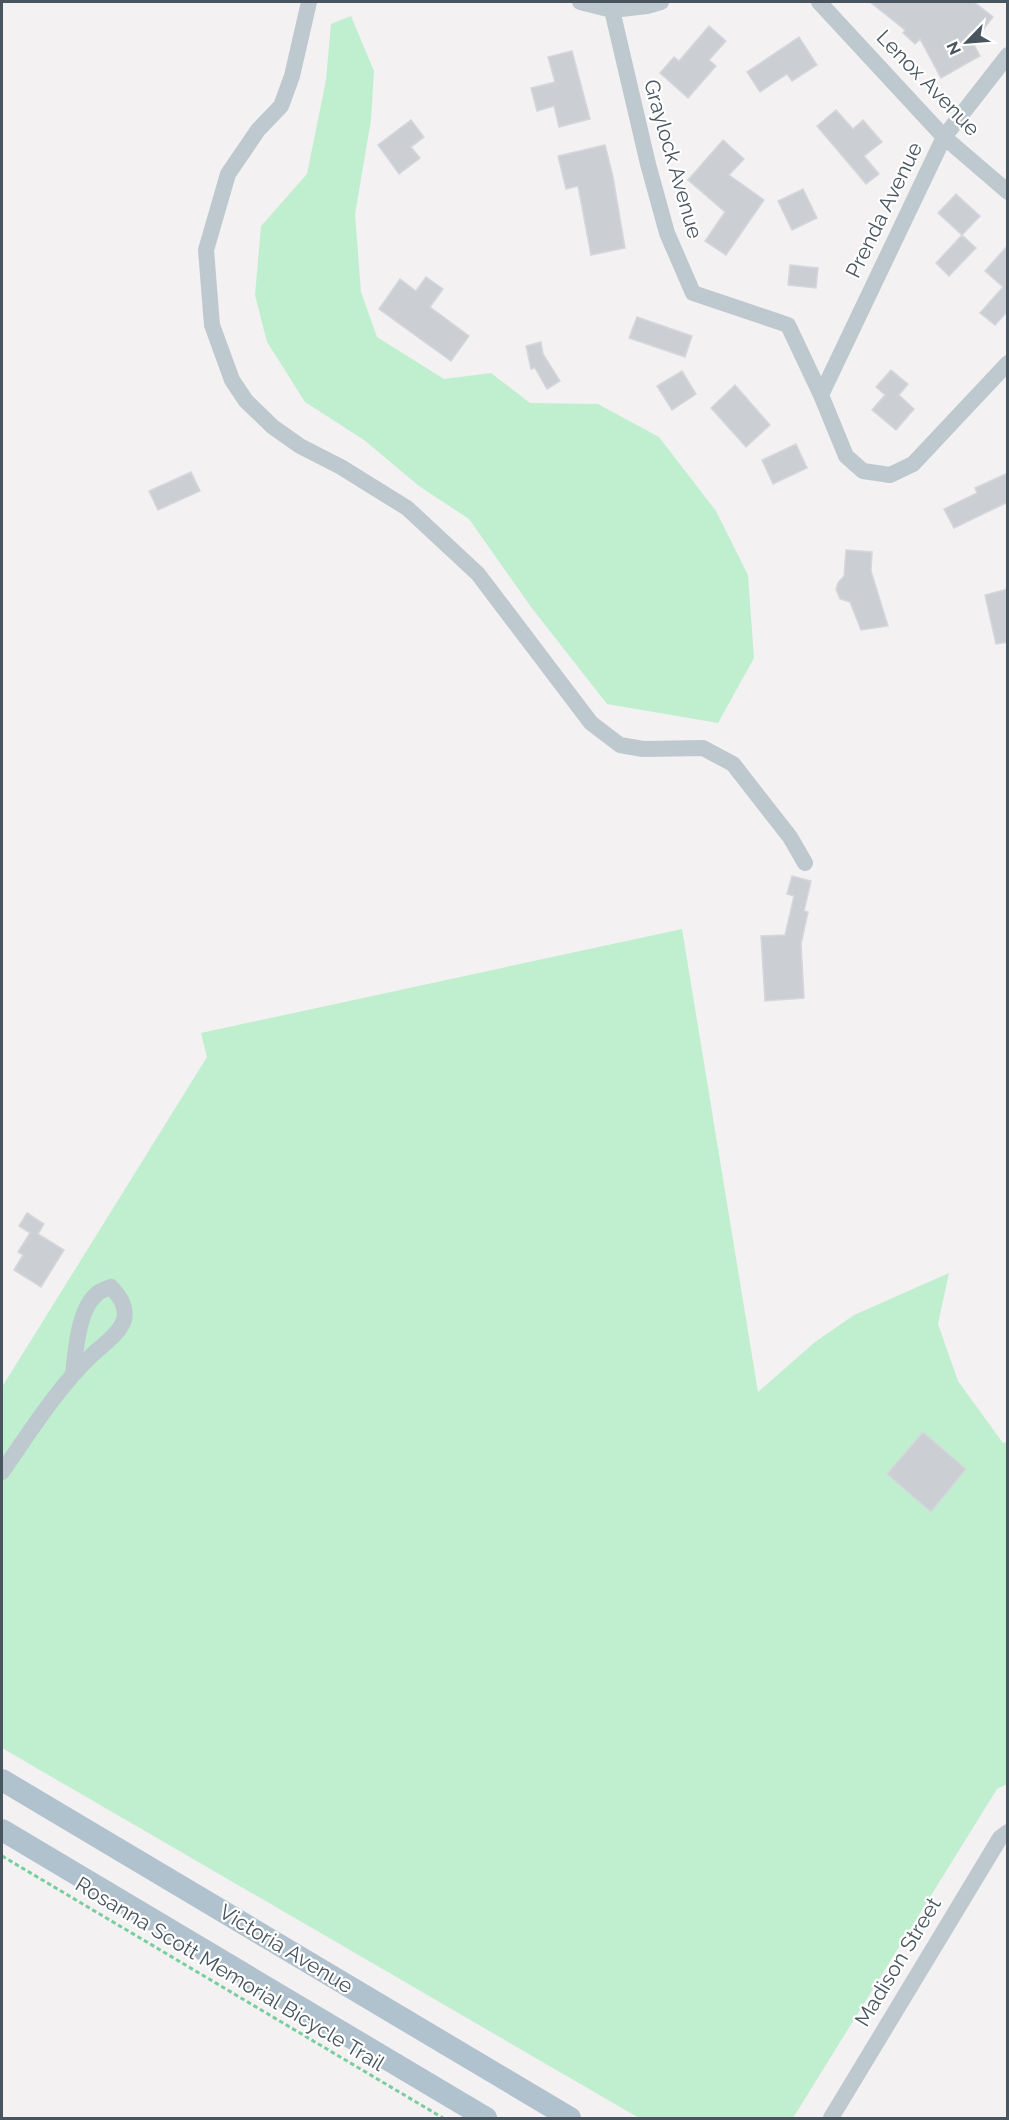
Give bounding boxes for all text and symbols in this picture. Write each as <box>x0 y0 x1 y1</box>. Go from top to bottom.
north arrow <box>937 12 997 72</box>
street label: Lenox Avenue <box>872 24 985 141</box>
text: N <box>943 39 965 58</box>
street label: Graylock Avenue <box>639 77 708 241</box>
street label: Prenda Avenue <box>840 138 927 282</box>
street label: Rosanna Scott Memorial Bicycle Trail <box>71 1871 390 2076</box>
street label: Madison Street <box>849 1893 946 2031</box>
street label: Victoria Avenue <box>215 1899 358 1998</box>

